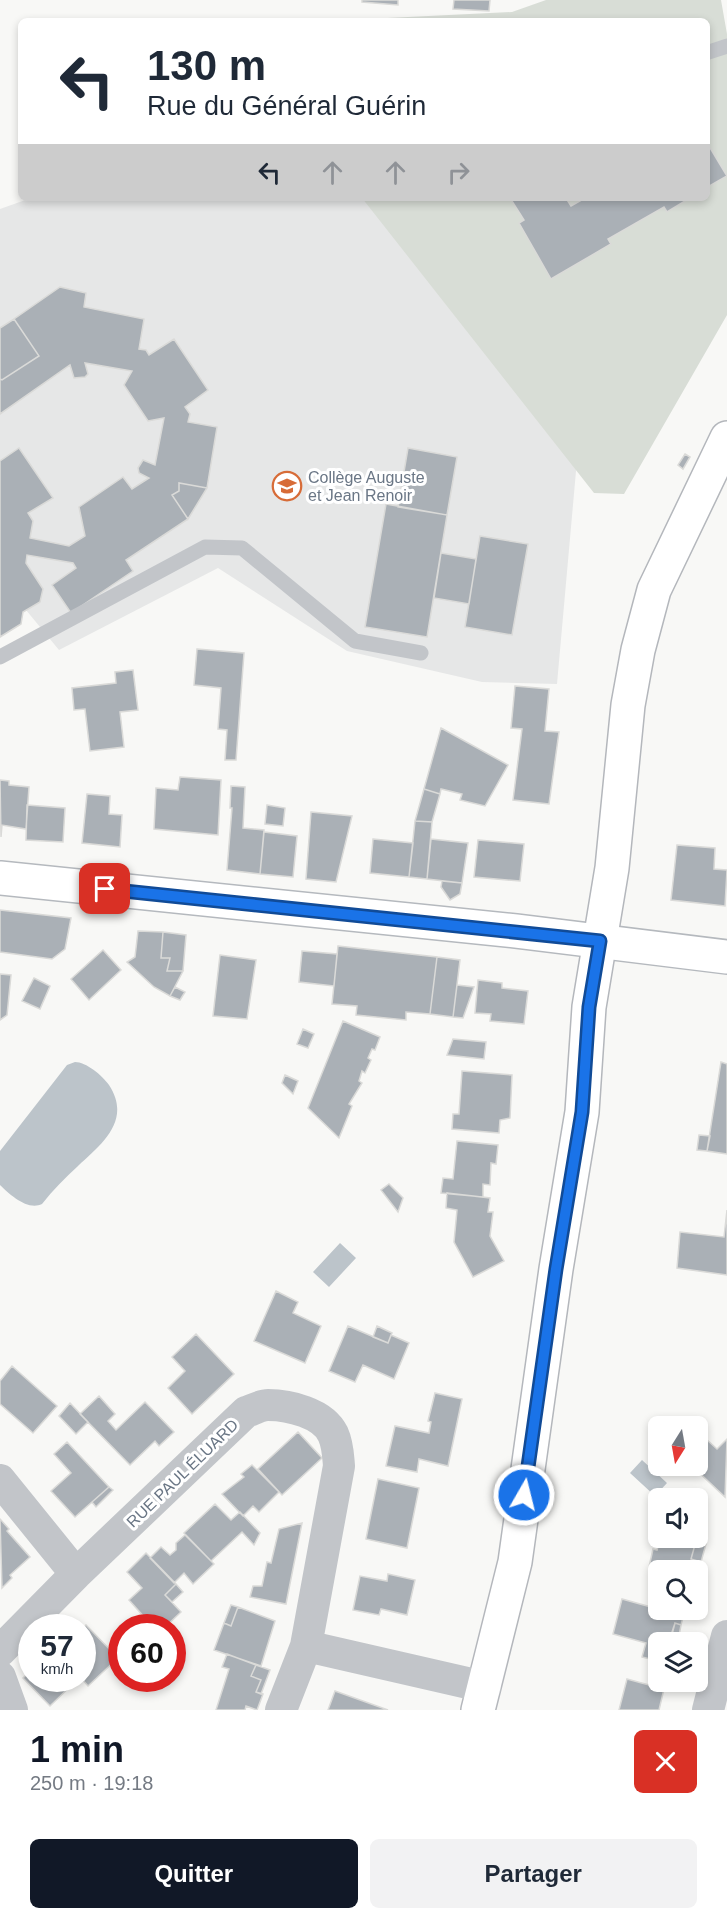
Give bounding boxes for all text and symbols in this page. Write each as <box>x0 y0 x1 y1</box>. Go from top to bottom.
icon: left <box>48 42 126 120</box>
text: 130 m <box>147 42 266 89</box>
text: Rue du Général Guérin <box>147 91 426 121</box>
icon: left <box>253 156 286 189</box>
icon: ahead <box>316 156 349 189</box>
icon: ahead <box>379 156 412 189</box>
icon: right <box>442 156 475 189</box>
place label: Collège Auguste et Jean Renoir <box>308 469 425 504</box>
school or university icon: Collège Auguste et Jean Renoir <box>271 470 303 502</box>
pin <box>79 863 130 914</box>
icon: arrive <box>88 872 121 905</box>
street label: RUE PAUL ÉLUARD <box>123 1415 241 1531</box>
north arrow <box>648 1416 708 1476</box>
map controls <box>648 1416 708 1692</box>
position arrow <box>492 1463 556 1527</box>
button: sound <box>648 1488 708 1548</box>
button: search <box>648 1560 708 1620</box>
speed limit sign: 60 <box>108 1614 186 1692</box>
text: 57 <box>40 1629 74 1662</box>
button: layers <box>648 1632 708 1692</box>
text: km/h <box>41 1660 73 1677</box>
text: 1 min <box>30 1729 124 1770</box>
button: close <box>634 1730 697 1793</box>
text: 250 m · 19:18 <box>30 1772 153 1794</box>
button: Quitter <box>30 1839 358 1908</box>
button: Partager <box>370 1839 697 1908</box>

